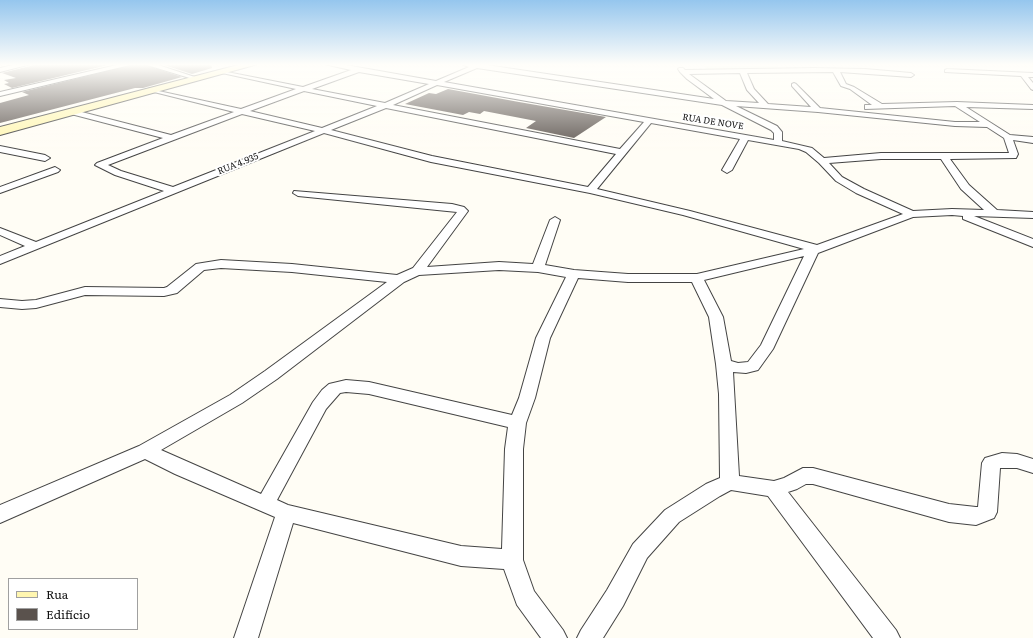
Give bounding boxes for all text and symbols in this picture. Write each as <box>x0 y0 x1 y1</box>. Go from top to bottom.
street label: RUA DE NOVE <box>682 112 744 132</box>
street label: RUA 4.935 <box>216 151 260 177</box>
legend <box>8 578 138 630</box>
text: Rua <box>46 585 68 603</box>
text: Edifício <box>46 605 90 623</box>

